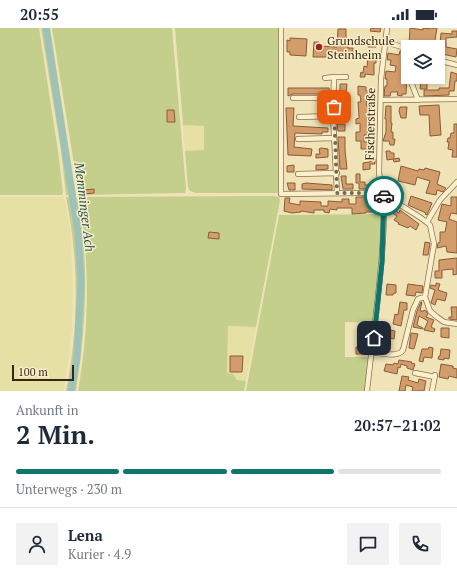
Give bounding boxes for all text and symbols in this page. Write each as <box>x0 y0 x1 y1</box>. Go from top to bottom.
text: 20:55 <box>20 4 59 24</box>
place label: Grundschule Steinheim <box>327 33 395 62</box>
map controls <box>401 40 445 84</box>
button: layers <box>401 40 445 84</box>
marker: Grundschule Steinheim <box>314 42 324 52</box>
street label: Fischerstraße <box>362 88 378 160</box>
pin <box>317 90 351 124</box>
icon: bag <box>323 96 345 118</box>
water label: Memminger Ach <box>70 160 99 253</box>
courier <box>364 176 404 216</box>
icon: car <box>373 185 395 207</box>
pin <box>357 321 391 355</box>
icon: home <box>363 327 385 349</box>
scale bar <box>12 363 74 382</box>
text: 100 m <box>18 365 48 379</box>
text: Ankunft in <box>16 401 78 419</box>
text: 20:57–21:02 <box>354 415 441 435</box>
text: 2 Min. <box>16 417 95 451</box>
text: Unterwegs · 230 m <box>16 480 122 498</box>
button: person <box>16 523 58 565</box>
button: chat <box>347 523 389 565</box>
button: phone <box>399 523 441 565</box>
text: Lena <box>68 525 103 545</box>
text: Kurier · 4.9 <box>68 545 131 563</box>

